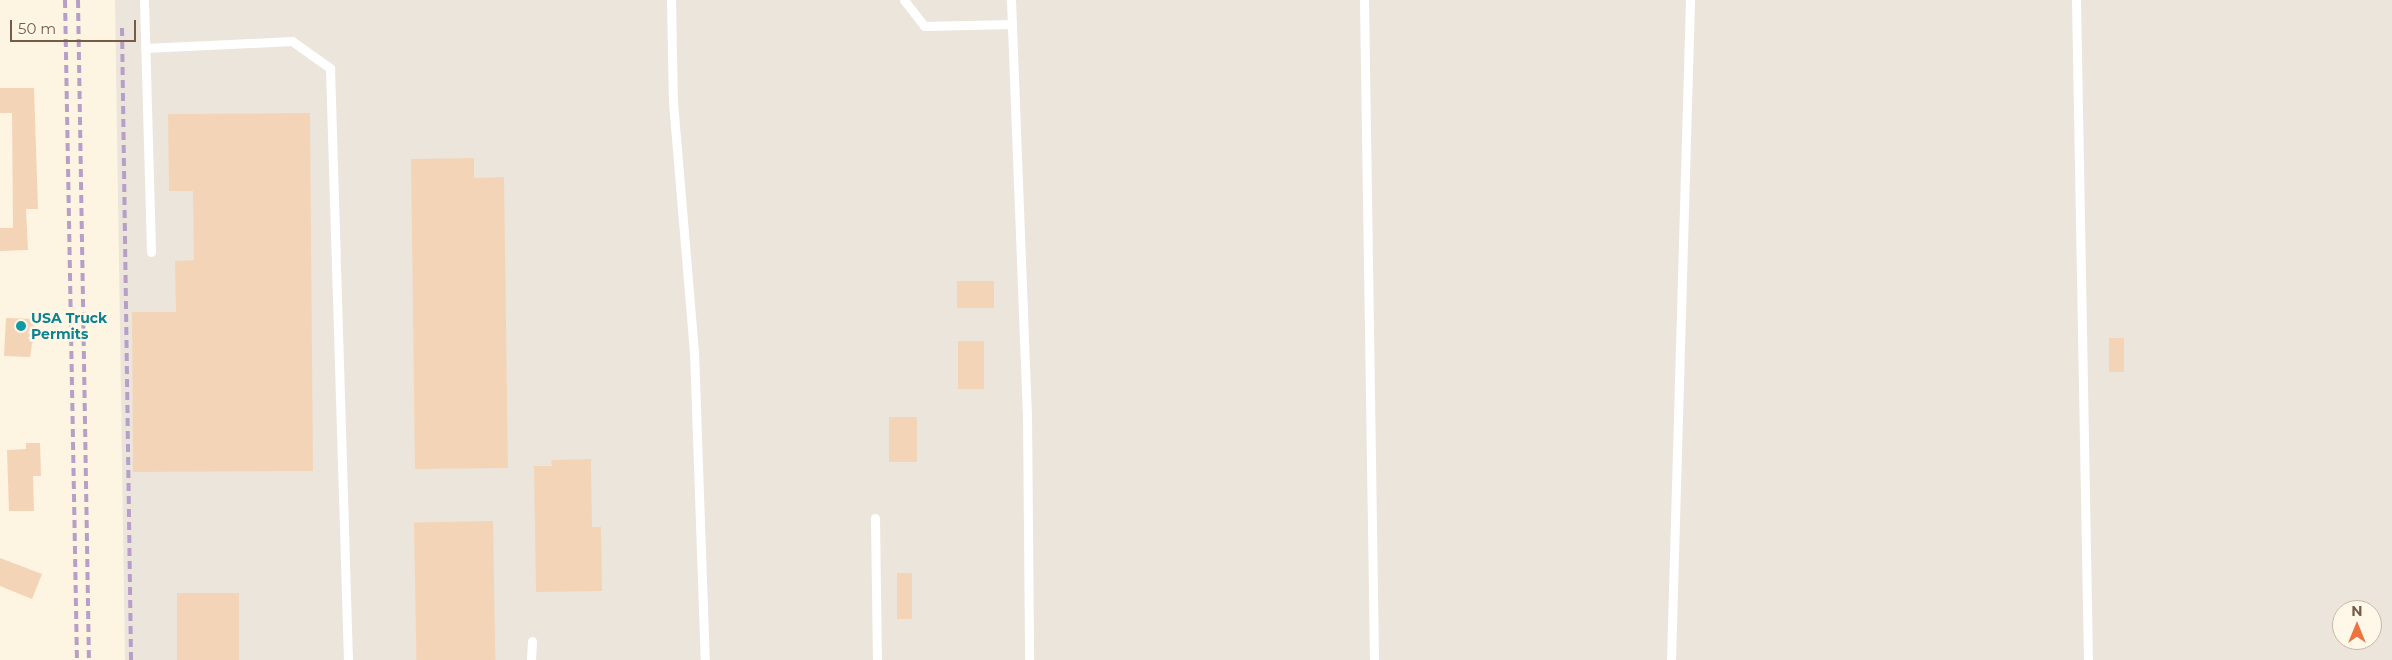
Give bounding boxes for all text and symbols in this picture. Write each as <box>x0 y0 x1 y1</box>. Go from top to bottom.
scale bar <box>12 10 139 42</box>
text: 50 m <box>18 19 56 38</box>
place label: USA Truck Permits <box>31 310 107 342</box>
marker: USA Truck Permits <box>15 320 27 332</box>
north arrow <box>2332 600 2382 650</box>
text: N <box>2351 602 2363 620</box>

